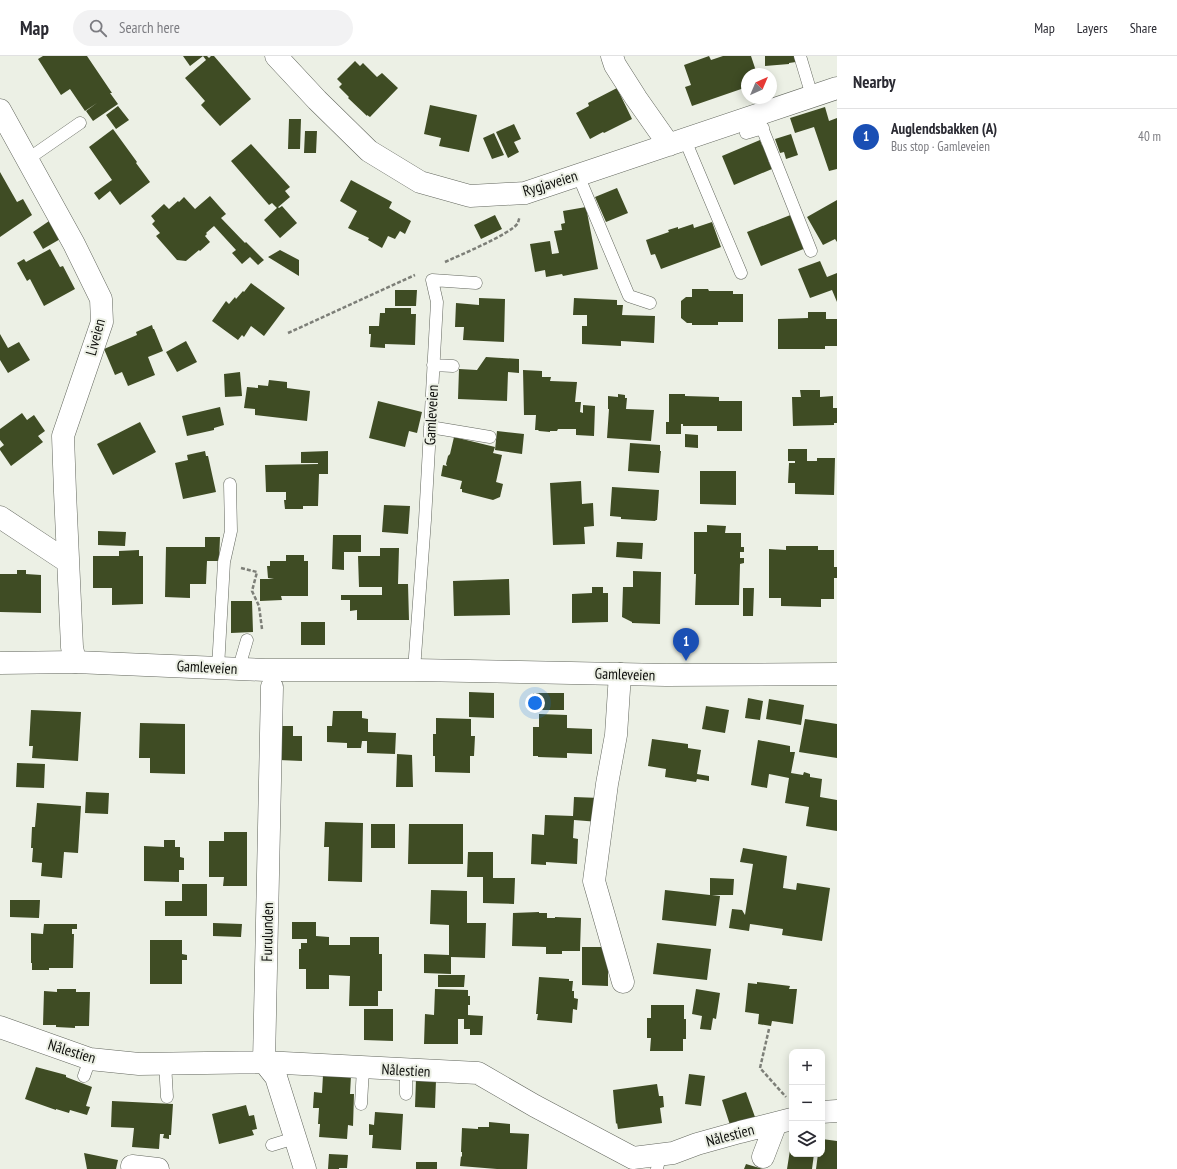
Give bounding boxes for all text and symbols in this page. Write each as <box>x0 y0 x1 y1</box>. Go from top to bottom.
search box <box>73 10 353 46</box>
text: Map <box>20 16 49 40</box>
icon: search <box>87 17 109 39</box>
text: Search here <box>119 18 180 37</box>
text: Map <box>1034 19 1055 37</box>
text: Layers <box>1077 19 1108 37</box>
text: Share <box>1130 19 1157 37</box>
north arrow <box>741 68 777 104</box>
text: Nearby <box>853 71 896 93</box>
text: Auglendsbakken (A) <box>891 119 997 138</box>
text: 1 <box>863 128 869 145</box>
text: 40 m <box>1138 128 1161 145</box>
text: Bus stop · Gamleveien <box>891 138 990 155</box>
street label: Rygjaveien <box>520 166 580 200</box>
street label: Liveien <box>81 316 109 358</box>
street label: Gamleveien <box>420 384 442 446</box>
pin: 1 <box>673 628 699 661</box>
street label: Gamleveien <box>176 656 238 678</box>
street label: Gamleveien <box>594 663 656 685</box>
your location <box>525 693 545 713</box>
street label: Furulunden <box>257 902 277 962</box>
street label: Nålestien <box>46 1035 98 1067</box>
map controls <box>789 1049 825 1157</box>
button: + <box>789 1049 825 1085</box>
street label: Nålestien <box>381 1059 431 1081</box>
button: − <box>789 1085 825 1121</box>
street label: Nålestien <box>704 1119 756 1151</box>
button: layers <box>789 1121 825 1157</box>

